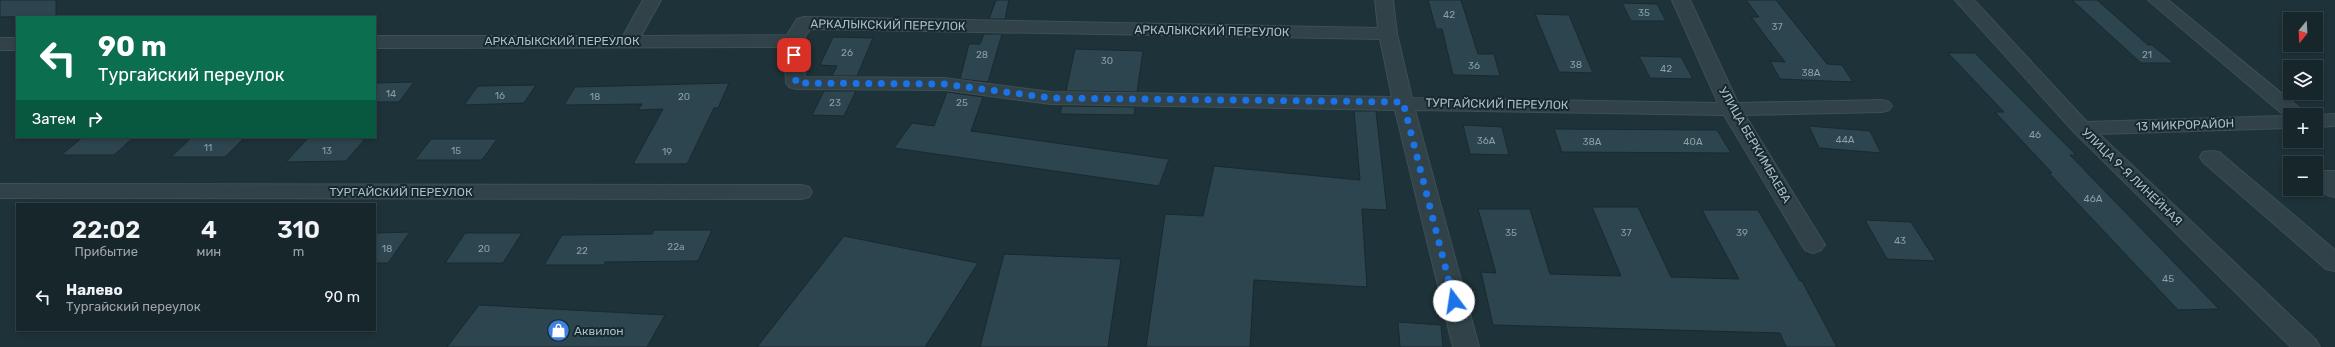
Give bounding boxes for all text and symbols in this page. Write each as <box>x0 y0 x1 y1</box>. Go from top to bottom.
house number: 35 <box>1638 7 1650 19</box>
house number: 42 <box>1443 9 1455 21</box>
north arrow <box>2283 12 2323 52</box>
map controls <box>2283 12 2323 196</box>
street label: АРКАЛЫКСКИЙ ПЕРЕУЛОК <box>810 17 966 33</box>
house number: 37 <box>1771 21 1783 33</box>
street label: АРКАЛЫКСКИЙ ПЕРЕУЛОК <box>1134 23 1290 39</box>
text: 90 m <box>98 30 167 63</box>
icon: left <box>32 32 84 84</box>
street label: АРКАЛЫКСКИЙ ПЕРЕУЛОК <box>484 34 640 48</box>
pin <box>777 38 811 72</box>
icon: arrive <box>783 44 805 66</box>
house number: 26 <box>841 47 853 59</box>
house number: 28 <box>976 49 988 61</box>
house number: 21 <box>2142 49 2152 61</box>
house number: 30 <box>1101 55 1113 67</box>
house number: 38 <box>1570 59 1582 71</box>
house number: 36 <box>1468 60 1480 72</box>
button: layers <box>2283 60 2323 100</box>
house number: 42 <box>1660 63 1672 75</box>
text: Тургайский переулок <box>98 64 284 86</box>
house number: 38А <box>1801 67 1821 79</box>
street label: УЛИЦА БЕРКИМБАЕВА <box>1716 84 1794 206</box>
house number: 14 <box>386 88 396 100</box>
house number: 16 <box>495 90 505 102</box>
house number: 18 <box>590 91 600 103</box>
house number: 20 <box>678 91 690 103</box>
street label: ТУРГАЙСКИЙ ПЕРЕУЛОК <box>1425 96 1569 112</box>
house number: 23 <box>829 97 841 109</box>
house number: 25 <box>956 97 968 109</box>
icon: right <box>84 108 106 130</box>
button: + <box>2283 108 2323 148</box>
text: Затем <box>32 110 76 128</box>
street label: 13 МИКРОРАЙОН <box>2135 116 2235 134</box>
street label: УЛИЦА 9-Я ЛИНЕЙНАЯ <box>2079 125 2185 229</box>
house number: 46 <box>2029 129 2041 141</box>
house number: 44А <box>1835 134 1855 146</box>
house number: 36А <box>1477 135 1496 147</box>
house number: 38А <box>1582 136 1602 148</box>
house number: 40А <box>1683 136 1703 148</box>
house number: 11 <box>204 142 212 154</box>
house number: 13 <box>322 145 332 157</box>
house number: 15 <box>451 145 461 157</box>
house number: 19 <box>662 146 672 158</box>
button: − <box>2283 156 2323 196</box>
street label: ТУРГАЙСКИЙ ПЕРЕУЛОК <box>329 185 473 199</box>
house number: 46А <box>2084 193 2103 205</box>
text: 22:02 <box>72 216 141 244</box>
text: 4 <box>201 216 217 244</box>
text: 310 <box>277 216 320 244</box>
house number: 35 <box>1505 227 1517 239</box>
house number: 37 <box>1620 227 1632 239</box>
house number: 39 <box>1736 227 1748 239</box>
house number: 43 <box>1894 235 1906 247</box>
house number: 22а <box>667 241 685 253</box>
house number: 18 <box>382 243 392 255</box>
house number: 20 <box>478 243 490 255</box>
text: Прибытие <box>74 244 138 259</box>
text: мин <box>197 244 221 259</box>
text: m <box>293 244 304 259</box>
house number: 22 <box>576 245 588 257</box>
house number: 45 <box>2162 273 2174 285</box>
position arrow <box>1433 280 1475 322</box>
text: Налево <box>66 281 123 299</box>
icon: left <box>32 286 54 308</box>
text: 90 m <box>325 288 360 306</box>
text: Тургайский переулок <box>66 299 201 314</box>
shop icon: Аквилон <box>545 318 571 344</box>
place label: Аквилон <box>574 324 624 338</box>

